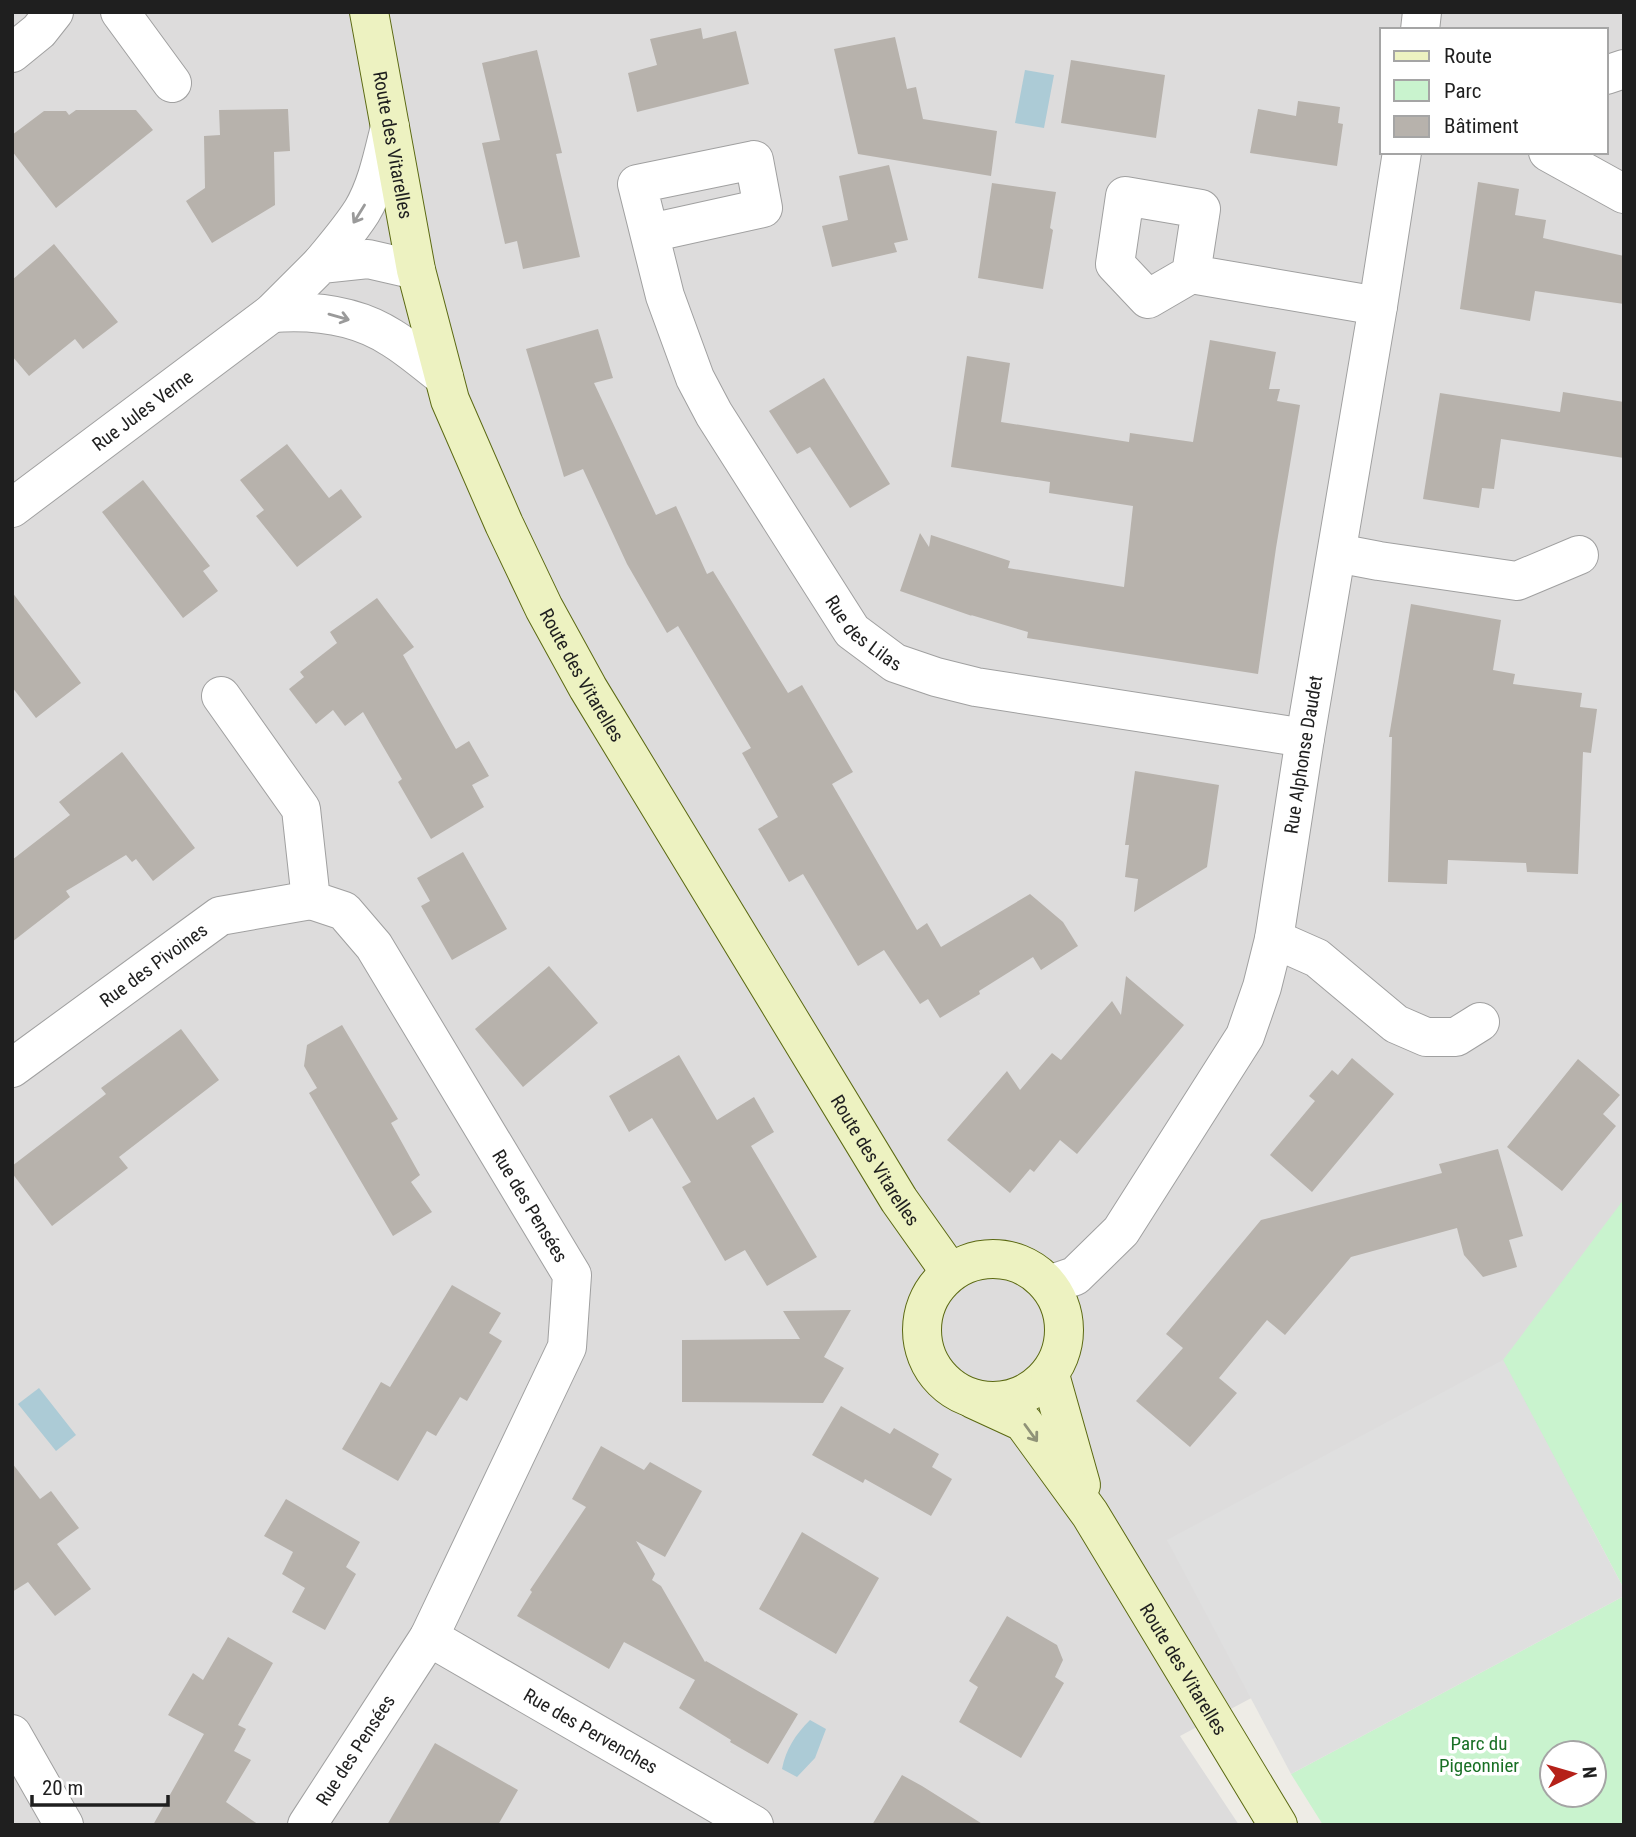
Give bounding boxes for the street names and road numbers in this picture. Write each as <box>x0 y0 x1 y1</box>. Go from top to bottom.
street label: Route des Vitarelles <box>368 69 417 221</box>
street label: Rue Jules Verne <box>88 365 198 456</box>
street label: Rue des Lilas <box>820 591 904 676</box>
street label: Route des Vitarelles <box>535 605 629 746</box>
street label: Rue Alphonse Daudet <box>1279 674 1327 836</box>
street label: Rue des Pivoines <box>95 918 212 1012</box>
street label: Route des Vitarelles <box>826 1091 925 1230</box>
street label: Rue des Pensées <box>487 1145 573 1267</box>
street label: Route des Vitarelles <box>1135 1599 1232 1739</box>
street label: Rue des Pervenches <box>520 1683 662 1779</box>
street label: Rue des Pensées <box>311 1691 400 1810</box>

